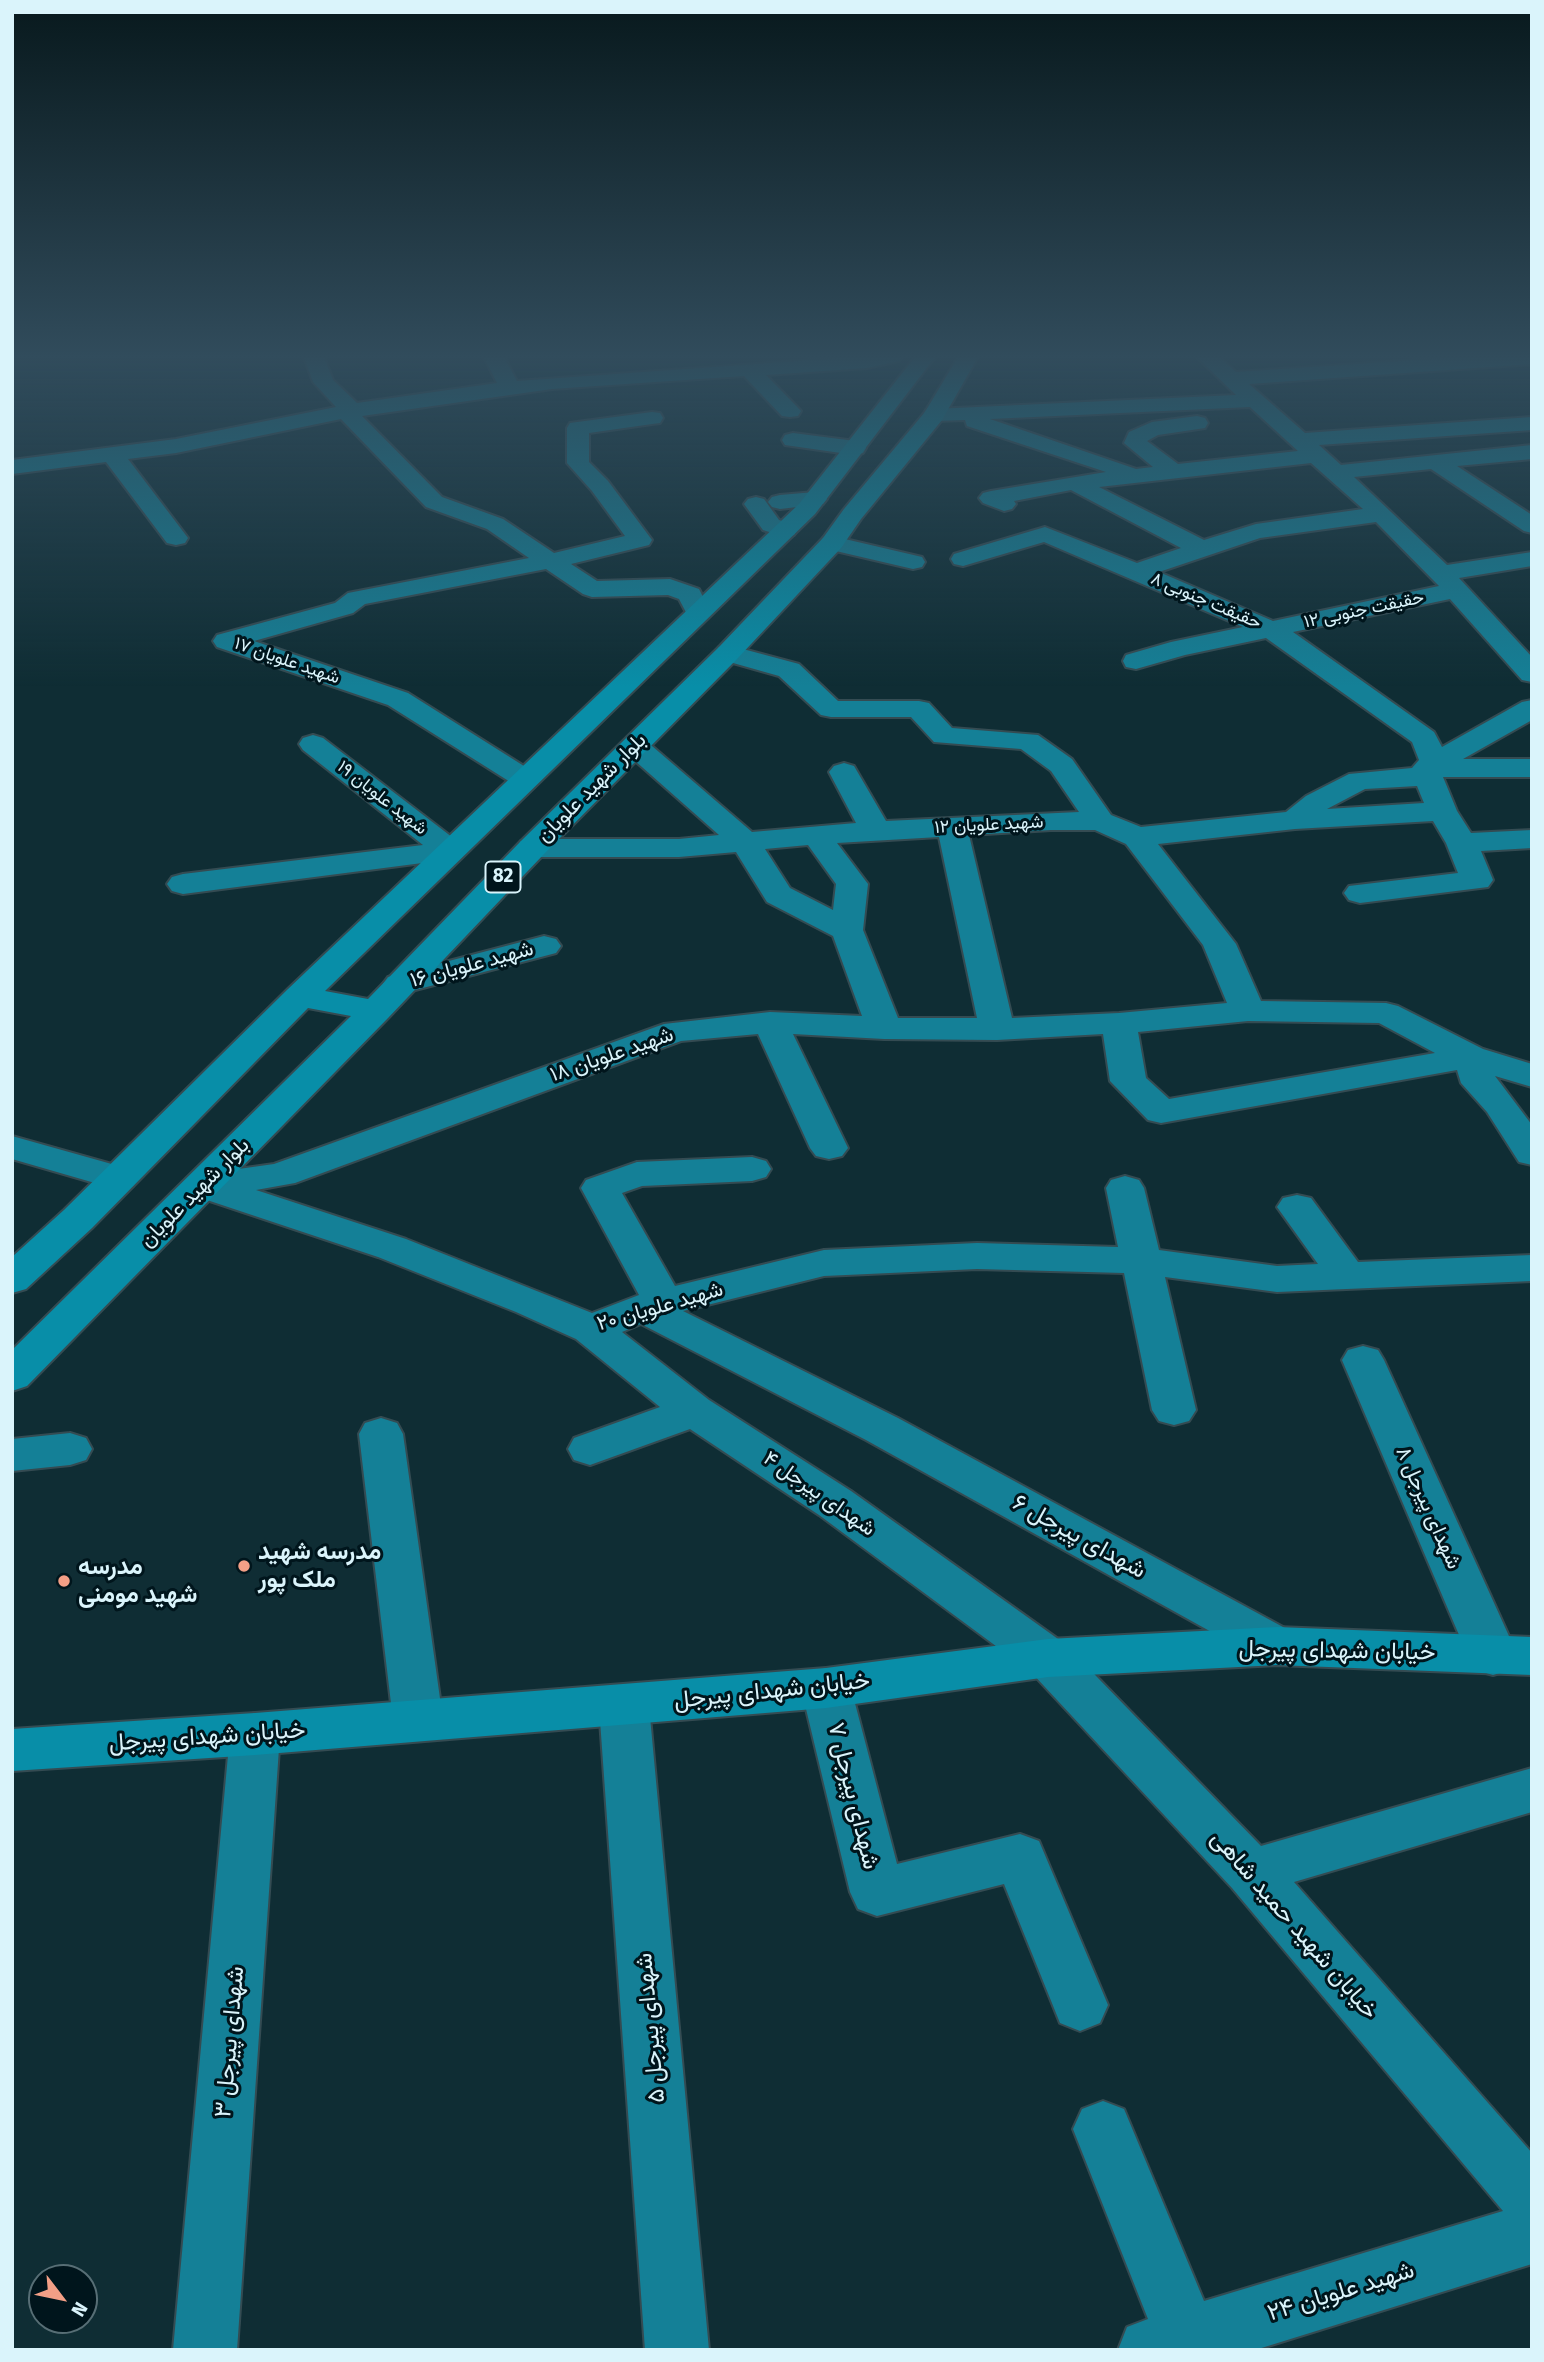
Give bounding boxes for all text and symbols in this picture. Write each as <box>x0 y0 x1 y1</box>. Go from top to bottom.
street label: حقیقت جنوبی ۸ <box>1147 568 1265 634</box>
street label: حقیقت جنوبی ۱۲ <box>1302 587 1426 633</box>
street label: شهید علویان ۱۷ <box>231 633 343 689</box>
street label: بلوار شهید علویان <box>532 728 652 848</box>
street label: شهید علویان ۱۹ <box>333 756 431 840</box>
street label: شهید علویان ۱۲ <box>934 811 1044 839</box>
road number: 82 <box>486 862 520 892</box>
street label: شهید علویان ۱۶ <box>408 936 536 994</box>
street label: شهید علویان ۱۸ <box>547 1022 677 1088</box>
street label: بلوار شهید علویان <box>135 1133 255 1253</box>
street label: شهید علویان ۲۰ <box>594 1277 726 1337</box>
street label: شهدای پیرجل ۸ <box>1390 1443 1466 1573</box>
street label: شهدای پیرجل ۴ <box>758 1446 880 1542</box>
street label: شهدای پیرجل ۶ <box>1007 1489 1151 1585</box>
place label: مدرسه شهید ملک پور <box>258 1538 381 1594</box>
place label: مدرسه شهید مومنی <box>78 1553 197 1609</box>
marker: مدرسه شهید ملک پور <box>236 1558 252 1574</box>
marker: مدرسه شهید مومنی <box>56 1573 72 1589</box>
street label: خیابان شهدای پیرجل <box>1238 1635 1436 1667</box>
street label: خیابان شهدای پیرجل <box>673 1666 871 1716</box>
street label: خیابان شهدای پیرجل <box>108 1716 306 1758</box>
street label: شهدای پیرجل ۷ <box>821 1720 885 1872</box>
street label: خیابان شهید حمید شاهی <box>1204 1825 1384 2025</box>
street label: شهدای پیرجل ۵ <box>630 1952 672 2104</box>
street label: شهدای پیرجل ۳ <box>209 1965 251 2119</box>
street label: شهید علویان ۲۴ <box>1264 2256 1418 2328</box>
north arrow <box>28 2264 98 2334</box>
text: N <box>66 2298 93 2321</box>

